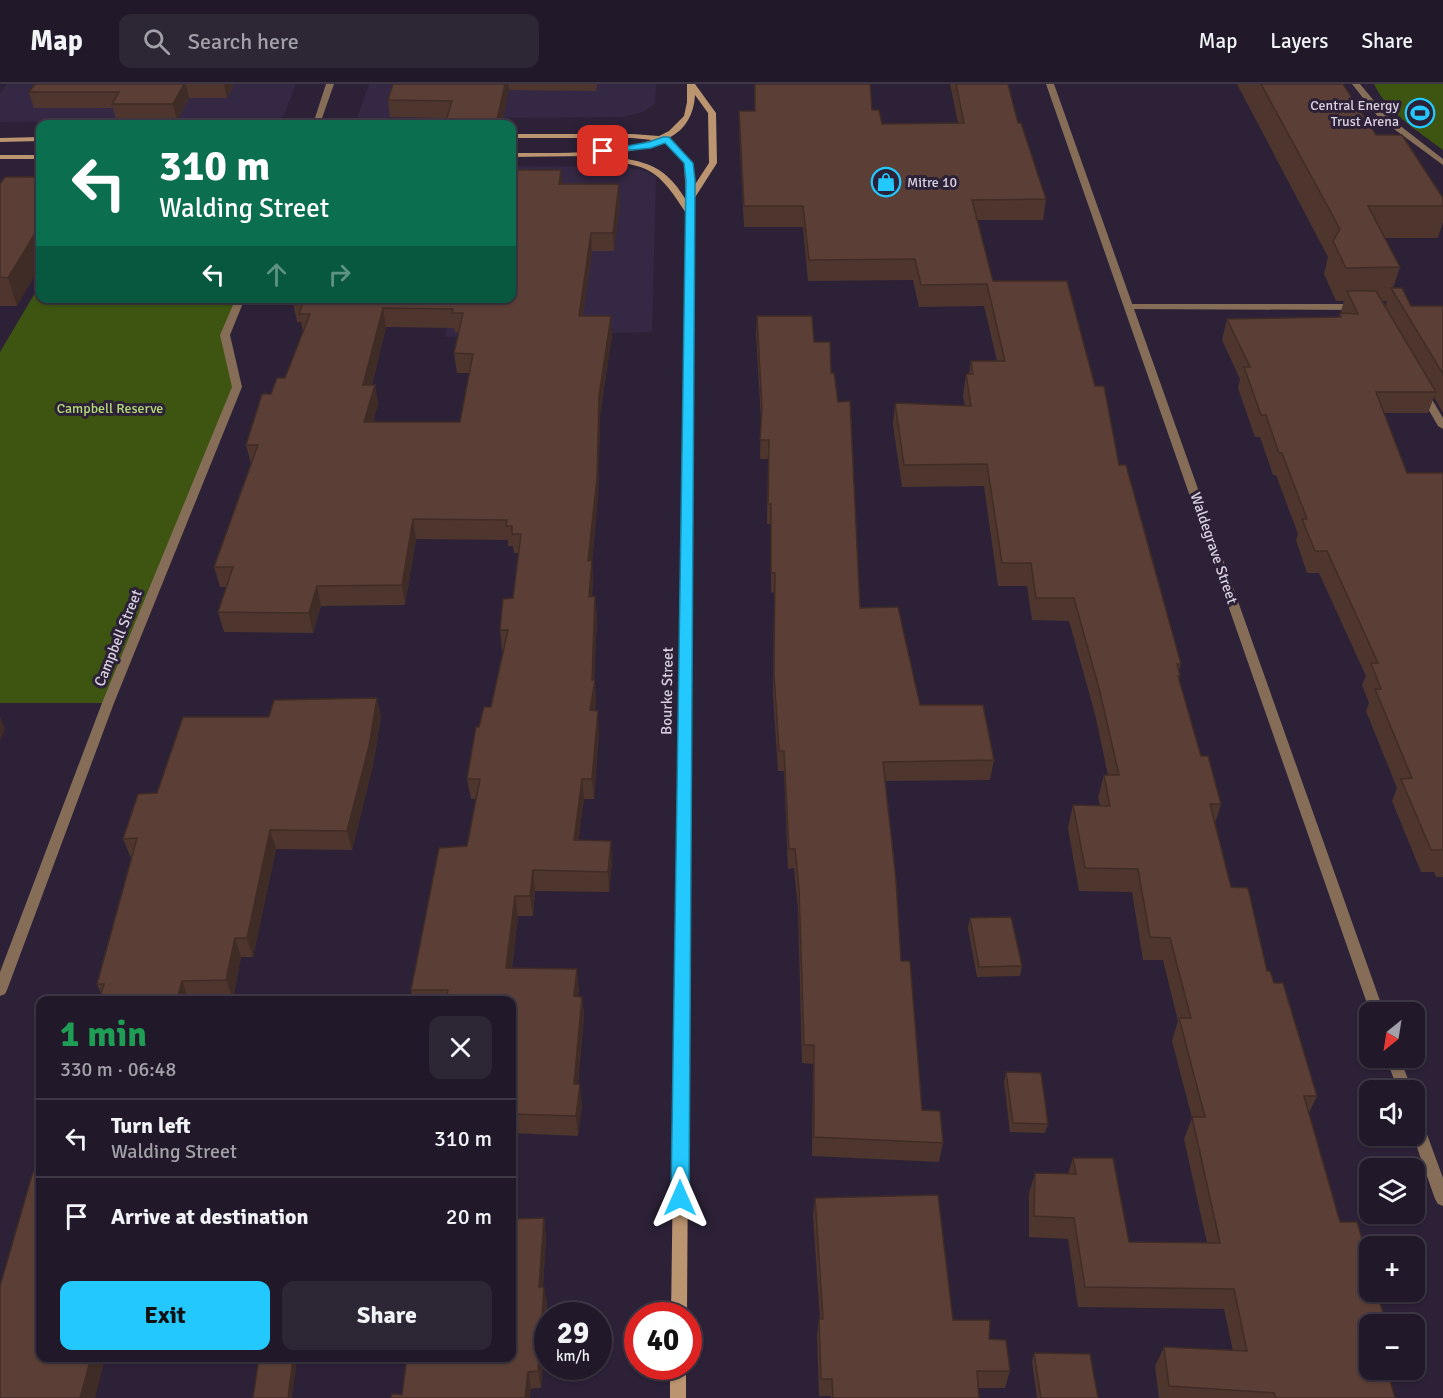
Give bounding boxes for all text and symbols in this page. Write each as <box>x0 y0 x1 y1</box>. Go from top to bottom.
search box <box>119 14 539 68</box>
text: Map <box>30 24 83 58</box>
icon: search <box>140 25 173 58</box>
text: Search here <box>188 28 299 55</box>
text: Map <box>1199 28 1237 54</box>
text: Layers <box>1270 28 1328 54</box>
text: Share <box>1361 28 1413 54</box>
place label: Central Energy Trust Arena <box>1310 97 1399 130</box>
sports icon: Central Energy Trust Arena <box>1404 97 1436 129</box>
pin <box>577 125 628 176</box>
icon: arrive <box>586 134 619 167</box>
text: 310 m <box>159 141 270 192</box>
icon: left <box>60 144 138 222</box>
shop icon: Mitre 10 <box>870 166 902 198</box>
place label: Mitre 10 <box>907 174 957 191</box>
text: Walding Street <box>159 192 329 225</box>
icon: left <box>197 258 230 291</box>
icon: ahead <box>260 258 293 291</box>
icon: right <box>323 258 356 291</box>
park label: Campbell Reserve <box>57 400 163 417</box>
street label: Waldegrave Street <box>1186 490 1242 606</box>
street label: Campbell Street <box>90 587 146 689</box>
street label: Bourke Street <box>657 647 677 735</box>
north arrow <box>1359 1002 1425 1068</box>
map controls <box>1359 1002 1425 1380</box>
text: 1 min <box>60 1012 147 1057</box>
button: close <box>429 1016 492 1079</box>
text: 330 m · 06:48 <box>60 1057 176 1082</box>
button: sound <box>1359 1080 1425 1146</box>
text: Turn left <box>111 1112 191 1139</box>
icon: left <box>60 1122 93 1155</box>
text: 310 m <box>434 1125 492 1152</box>
text: Walding Street <box>111 1139 237 1164</box>
button: layers <box>1359 1158 1425 1224</box>
position arrow <box>648 1166 712 1230</box>
icon: arrive <box>60 1200 93 1233</box>
text: Arrive at destination <box>111 1203 308 1230</box>
text: 20 m <box>446 1203 492 1230</box>
button: + <box>1359 1236 1425 1302</box>
button: Exit <box>60 1281 270 1350</box>
button: Share <box>282 1281 492 1350</box>
speed limit sign: 40 <box>624 1302 702 1380</box>
button: − <box>1359 1314 1425 1380</box>
text: 29 <box>557 1315 589 1352</box>
text: km/h <box>556 1347 590 1365</box>

